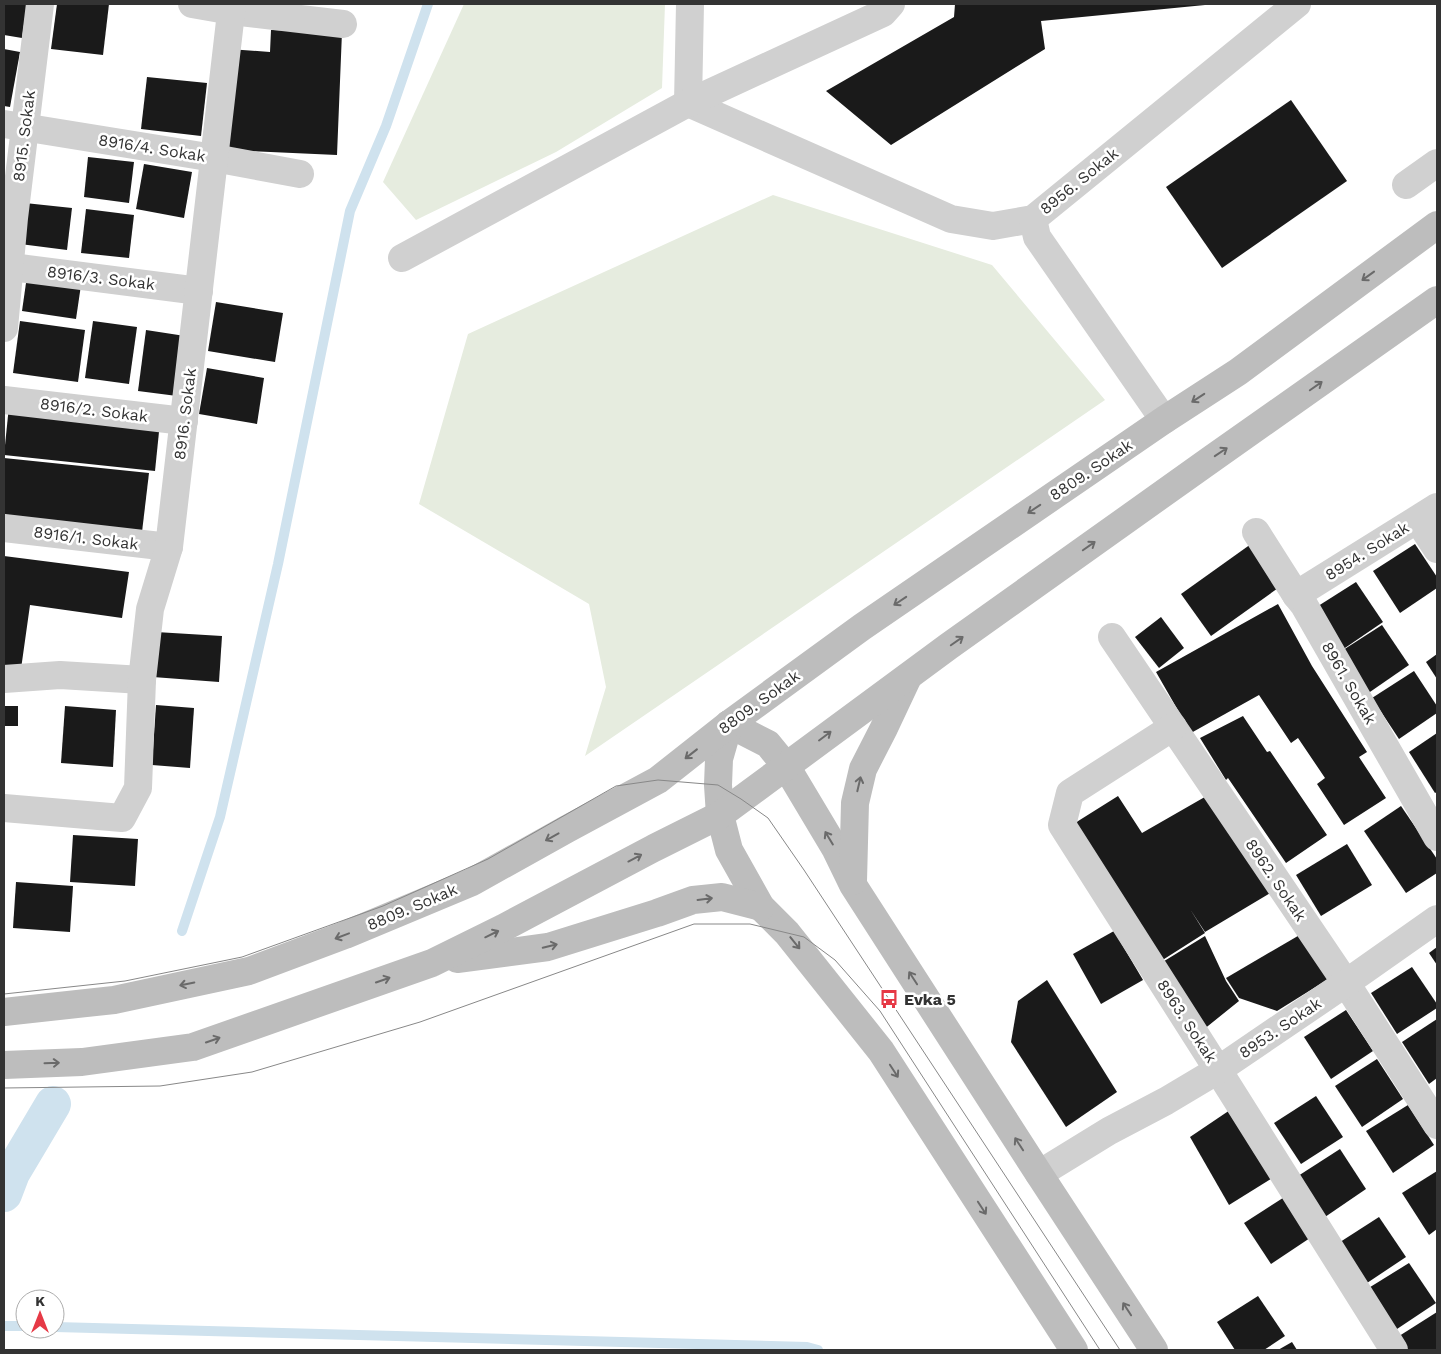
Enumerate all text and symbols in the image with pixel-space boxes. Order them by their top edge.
street label: 8915. Sokak [9,89,39,183]
street label: 8916/4. Sokak [97,130,207,166]
street label: 8956. Sokak [1036,144,1122,218]
street label: 8916/3. Sokak [46,262,156,294]
one-way arrow [1361,271,1375,281]
street label: 8916. Sokak [170,367,200,461]
one-way arrow [1309,381,1323,391]
street label: 8916/2. Sokak [39,394,149,426]
one-way arrow [1191,394,1205,404]
street label: 8809. Sokak [1046,435,1136,505]
one-way arrow [1214,447,1228,457]
one-way arrow [1027,504,1041,514]
street label: 8954. Sokak [1322,518,1412,584]
street label: 8916/1. Sokak [32,522,140,554]
one-way arrow [1082,541,1095,552]
one-way arrow [893,596,907,606]
one-way arrow [949,636,963,646]
street label: 8961. Sokak [1318,638,1380,728]
street label: 8809. Sokak [715,666,803,738]
one-way arrow [818,731,831,742]
one-way arrow [684,749,698,759]
one-way arrow [855,776,865,792]
one-way arrow [824,832,834,846]
one-way arrow [545,833,560,843]
street label: 8962. Sokak [1241,835,1311,925]
one-way arrow [628,853,643,863]
street label: 8809. Sokak [364,880,460,934]
one-way arrow [697,894,713,904]
one-way arrow [484,929,499,938]
one-way arrow [335,932,350,941]
one-way arrow [789,936,800,949]
one-way arrow [541,941,557,950]
one-way arrow [908,971,918,985]
one-way arrow [374,975,390,984]
street label: 8963. Sokak [1153,976,1221,1066]
one-way arrow [180,980,196,989]
bus stop icon: Evka 5 [878,988,900,1010]
place label: Evka 5 [904,990,956,1009]
street label: 8953. Sokak [1235,994,1325,1062]
one-way arrow [205,1035,220,1044]
one-way arrow [44,1058,60,1067]
one-way arrow [889,1064,899,1078]
one-way arrow [1014,1137,1025,1151]
one-way arrow [977,1200,987,1214]
north arrow [15,1289,65,1339]
text: K [35,1293,45,1309]
one-way arrow [1122,1303,1132,1317]

